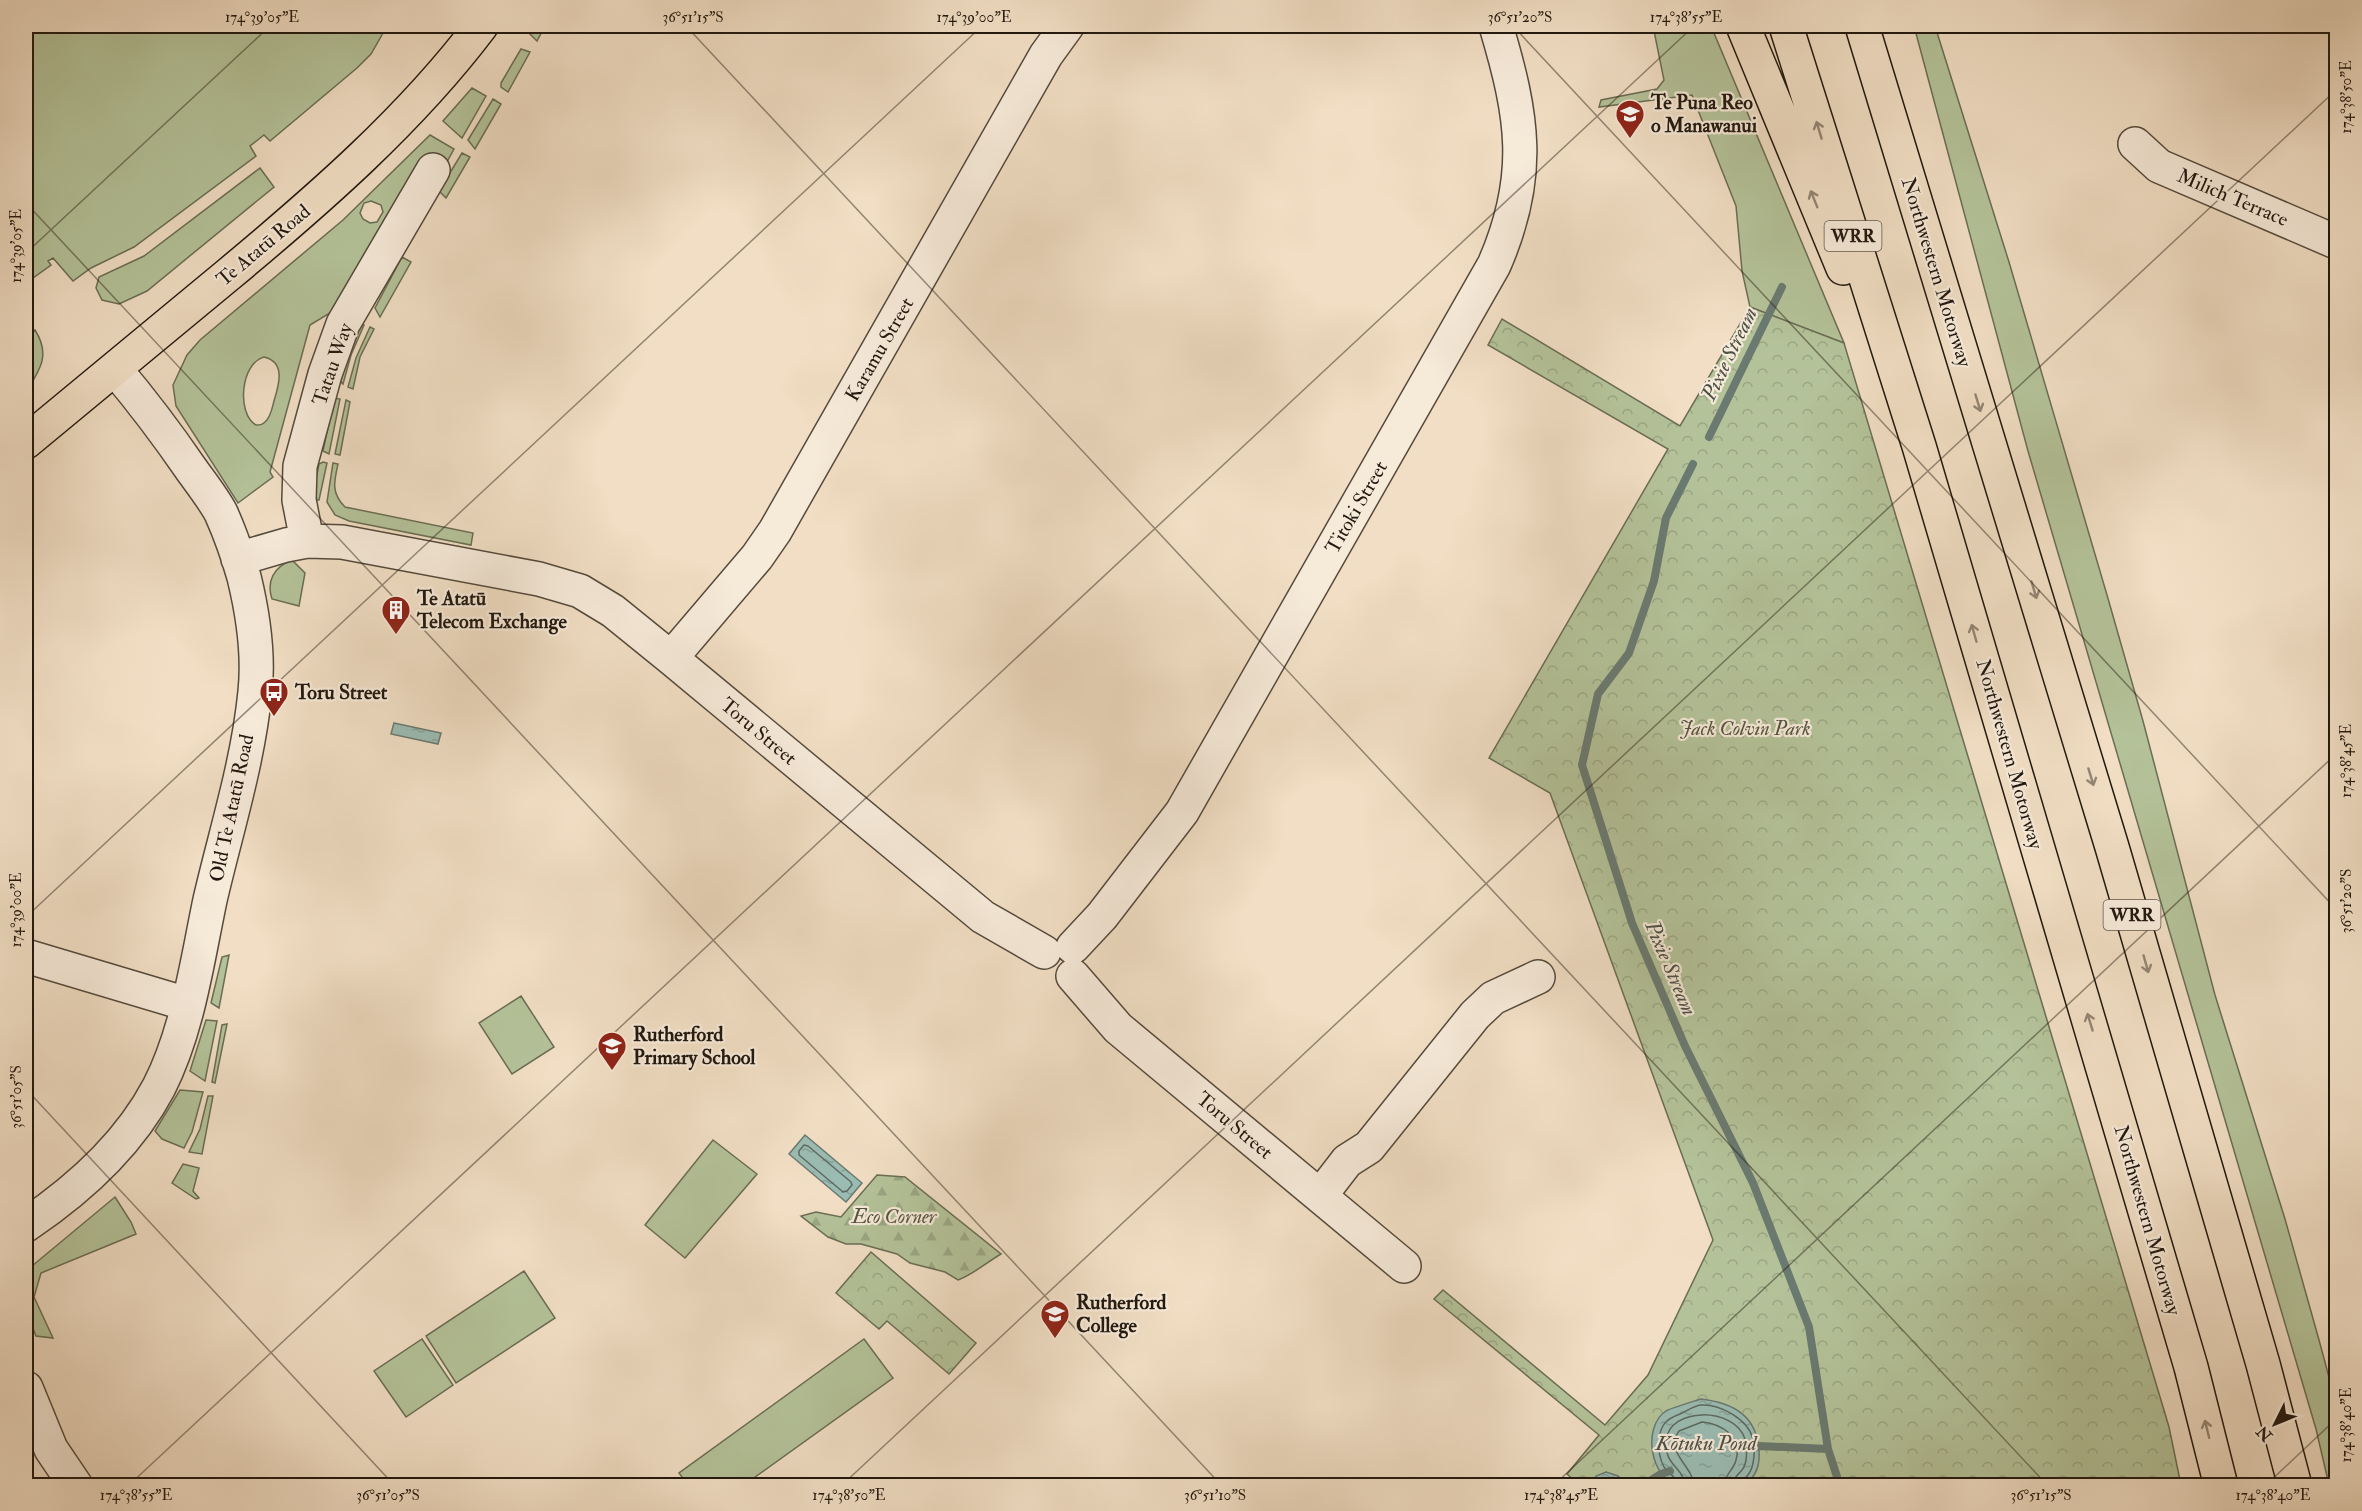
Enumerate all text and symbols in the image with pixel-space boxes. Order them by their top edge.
text: 174°39'05"E [225,8,299,27]
text: 36°51'15"S [662,8,724,27]
text: 174°39'00"E [936,8,1012,27]
text: 36°51'20"S [1488,8,1552,27]
text: 174°38'55"E [1650,8,1722,27]
text: 174°38'50"E [2337,60,2356,134]
place label: Te Puna Reo o Manawanui [1650,90,1758,138]
school or university icon: Te Puna Reo o Manawanui [1614,98,1646,140]
one-way arrow [1813,121,1824,140]
street label: Milich Terrace [2174,163,2292,232]
street label: Northwestern Motorway [1896,174,1978,371]
one-way arrow [1808,191,1819,209]
street label: Te Atatū Road [211,199,316,292]
text: 174°39'05"E [7,209,26,283]
road number: WRR [1824,221,1882,251]
street label: Karamu Street [840,292,920,406]
water label: Pixie Stream [1695,303,1764,406]
street label: Tatau Way [307,319,359,409]
one-way arrow [1973,393,1984,412]
street label: Titoki Street [1320,456,1393,558]
one-way arrow [2029,580,2040,599]
place label: Te Atatū Telecom Exchange [416,586,567,635]
building icon: Te Atatū Telecom Exchange [380,594,412,636]
one-way arrow [1968,624,1979,643]
street label: Northwestern Motorway [1970,656,2049,853]
bus stop icon: Toru Street [258,676,290,718]
place label: Toru Street [294,680,388,705]
street label: Toru Street [715,692,802,771]
park label: Jack Colvin Park [1679,716,1811,741]
text: 174°38'45"E [2337,724,2356,798]
street label: Old Te Atatū Road [204,732,259,884]
one-way arrow [2086,767,2097,786]
text: 36°51'20"S [2337,869,2356,933]
text: 174°39'00"E [7,872,26,948]
road number: WRR [2104,900,2160,930]
water label: Pixie Stream [1638,916,1703,1020]
one-way arrow [2141,954,2152,973]
one-way arrow [2084,1012,2095,1031]
place label: Rutherford Primary School [633,1022,756,1071]
school or university icon: Rutherford Primary School [596,1030,628,1072]
text: 36°51'05"S [7,1065,26,1129]
street label: Toru Street [1191,1086,1278,1165]
street label: Northwestern Motorway [2108,1122,2187,1319]
park label: Eco Corner [850,1204,938,1229]
place label: Rutherford College [1076,1290,1166,1339]
school or university icon: Rutherford College [1039,1298,1071,1340]
text: 174°38'40"E [2337,1387,2356,1463]
north arrow [2245,1394,2305,1454]
one-way arrow [2200,1420,2212,1439]
text: N [2252,1421,2278,1446]
water label: Kōtuku Pond [1654,1430,1758,1457]
text: 174°38'55"E [100,1486,172,1505]
text: 36°51'05"S [356,1486,420,1505]
text: 174°38'50"E [812,1486,886,1505]
text: 36°51'10"S [1184,1486,1246,1505]
text: 174°38'45"E [1524,1486,1598,1505]
text: 36°51'15"S [2010,1486,2072,1505]
text: 174°38'40"E [2236,1486,2311,1505]

